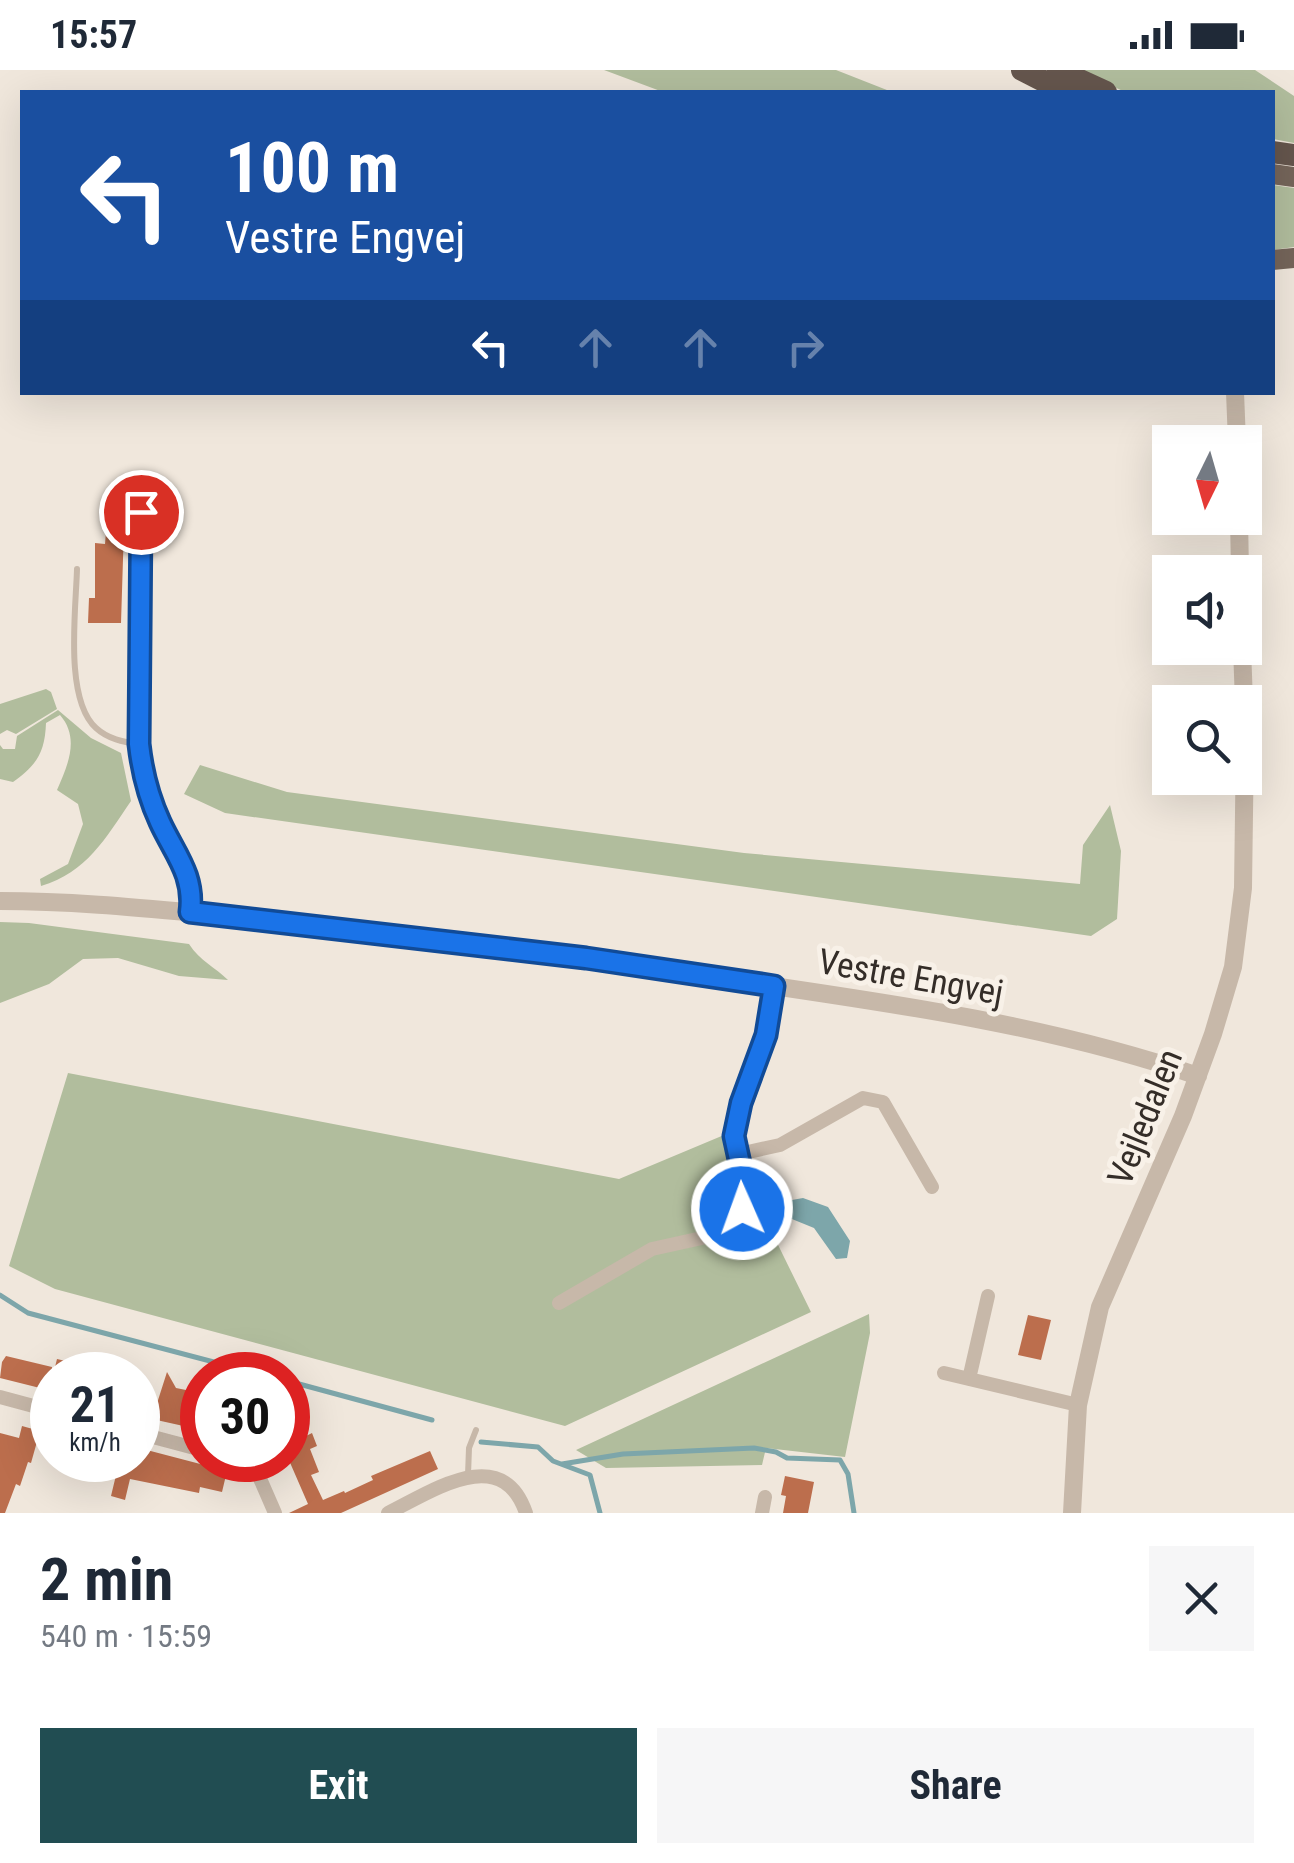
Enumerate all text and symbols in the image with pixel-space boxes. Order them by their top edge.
text: 15:57 [50,13,137,57]
text: 100 m [225,127,399,209]
icon: left [60,130,190,260]
text: Vestre Engvej [225,211,465,264]
icon: left [463,320,518,375]
icon: ahead [568,320,623,375]
icon: ahead [673,320,728,375]
icon: right [778,320,833,375]
north arrow [1152,425,1262,535]
map controls [1152,425,1262,795]
pin [99,470,184,555]
icon: arrive [114,485,169,540]
button: sound [1152,555,1262,665]
button: search [1152,685,1262,795]
street label: Vestre Engvej [815,941,1007,1014]
street label: Vejledalen [1100,1043,1191,1191]
position arrow [690,1157,794,1261]
speed limit sign: 30 [180,1352,310,1482]
text: 21 [70,1376,120,1434]
text: km/h [69,1428,121,1457]
text: 2 min [40,1544,173,1615]
button: close [1149,1546,1254,1651]
text: 540 m · 15:59 [40,1617,212,1655]
button: Exit [40,1728,637,1843]
button: Share [657,1728,1254,1843]

